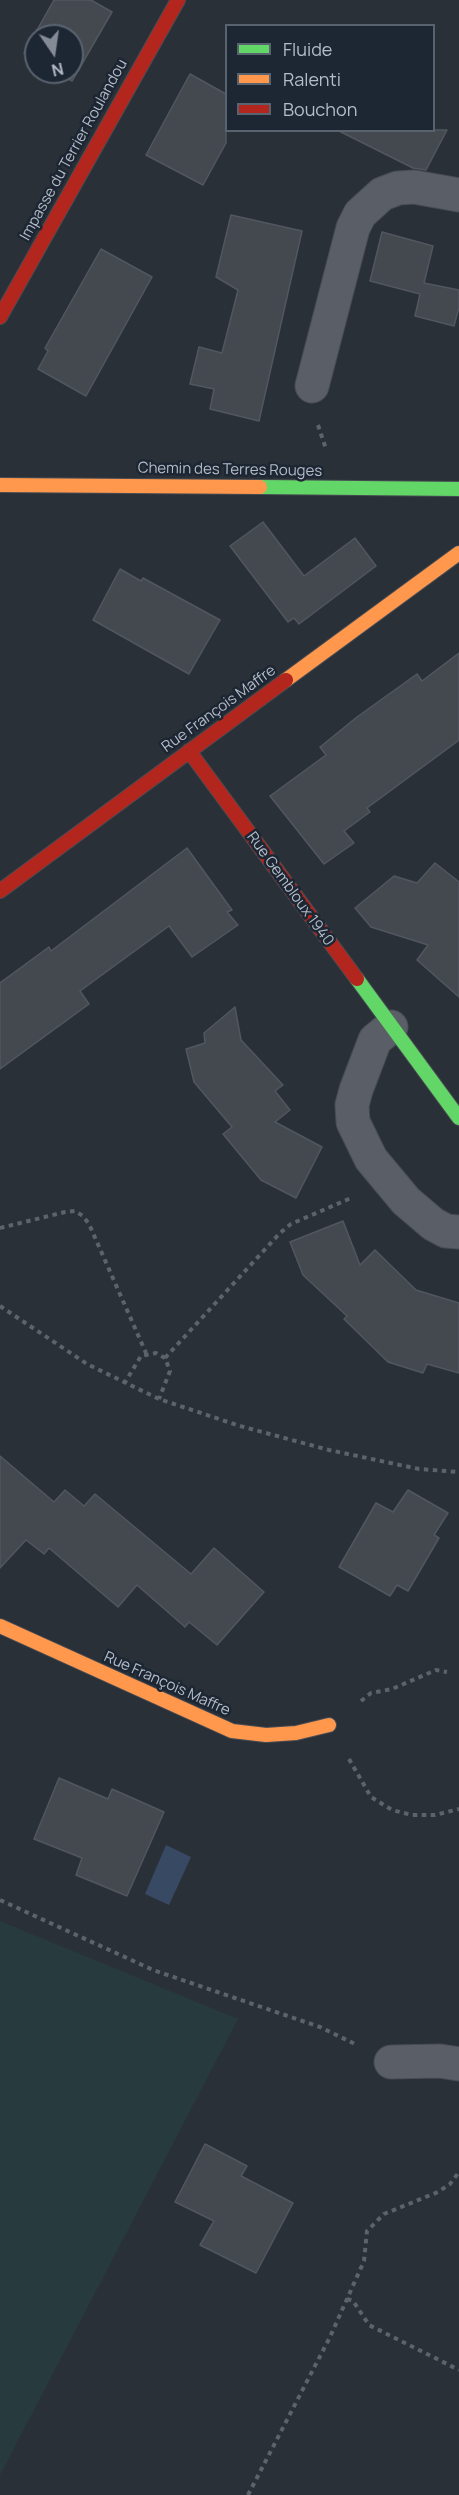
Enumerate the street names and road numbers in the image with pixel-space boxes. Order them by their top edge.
street label: Impasse du Terrier Roulandou [17,56,131,244]
street label: Chemin des Terres Rouges [138,459,322,481]
street label: Rue François Maffre [159,662,279,756]
street label: Rue Gembloux 1940 [243,829,337,949]
street label: Rue François Maffre [101,1648,233,1720]

